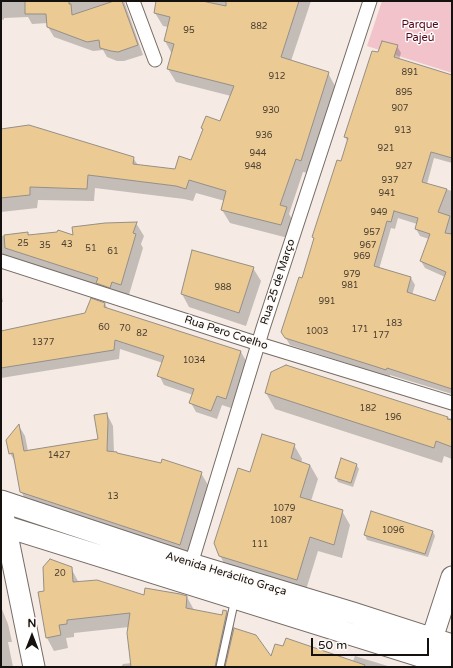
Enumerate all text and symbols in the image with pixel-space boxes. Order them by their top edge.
park label: Parque Pajeú [401,18,439,44]
house number: 882 [251,22,267,32]
house number: 95 [183,26,195,36]
house number: 891 [402,68,418,78]
house number: 912 [269,72,285,82]
house number: 895 [396,88,412,98]
house number: 907 [392,104,408,114]
house number: 930 [263,106,279,116]
house number: 913 [395,126,411,136]
house number: 936 [256,131,272,141]
house number: 921 [378,144,394,154]
house number: 944 [250,149,266,159]
house number: 948 [245,162,261,172]
house number: 927 [396,162,412,172]
house number: 937 [382,176,398,186]
house number: 941 [379,189,395,199]
house number: 949 [371,208,387,218]
house number: 957 [364,228,380,238]
street label: Rua 25 de Março [258,237,298,327]
house number: 25 [17,239,29,249]
house number: 43 [61,240,73,250]
house number: 35 [39,241,51,251]
house number: 967 [360,241,376,251]
house number: 51 [85,244,97,254]
house number: 61 [107,247,119,257]
house number: 969 [354,252,370,262]
house number: 979 [344,270,360,280]
house number: 981 [342,281,358,291]
house number: 988 [215,283,231,293]
house number: 991 [319,297,335,307]
street label: Rua Pero Coelho [183,313,269,353]
house number: 183 [386,319,402,329]
house number: 60 [98,323,110,333]
house number: 70 [119,324,131,334]
house number: 171 [352,325,368,335]
house number: 1003 [306,327,328,337]
house number: 82 [136,329,148,339]
house number: 177 [373,331,389,341]
house number: 1377 [32,338,54,348]
house number: 1034 [183,356,205,366]
house number: 182 [360,404,376,414]
house number: 196 [385,413,401,423]
house number: 1427 [48,451,70,461]
house number: 13 [107,492,119,502]
house number: 1079 [273,504,295,514]
house number: 1087 [270,516,292,526]
house number: 1096 [382,526,404,536]
house number: 111 [252,540,268,550]
street label: Avenida Heráclito Graça [164,549,288,599]
house number: 20 [54,569,66,579]
north arrow [12,616,52,656]
text: N [28,617,36,630]
scale bar [313,630,431,656]
text: 50 m [318,638,347,652]

